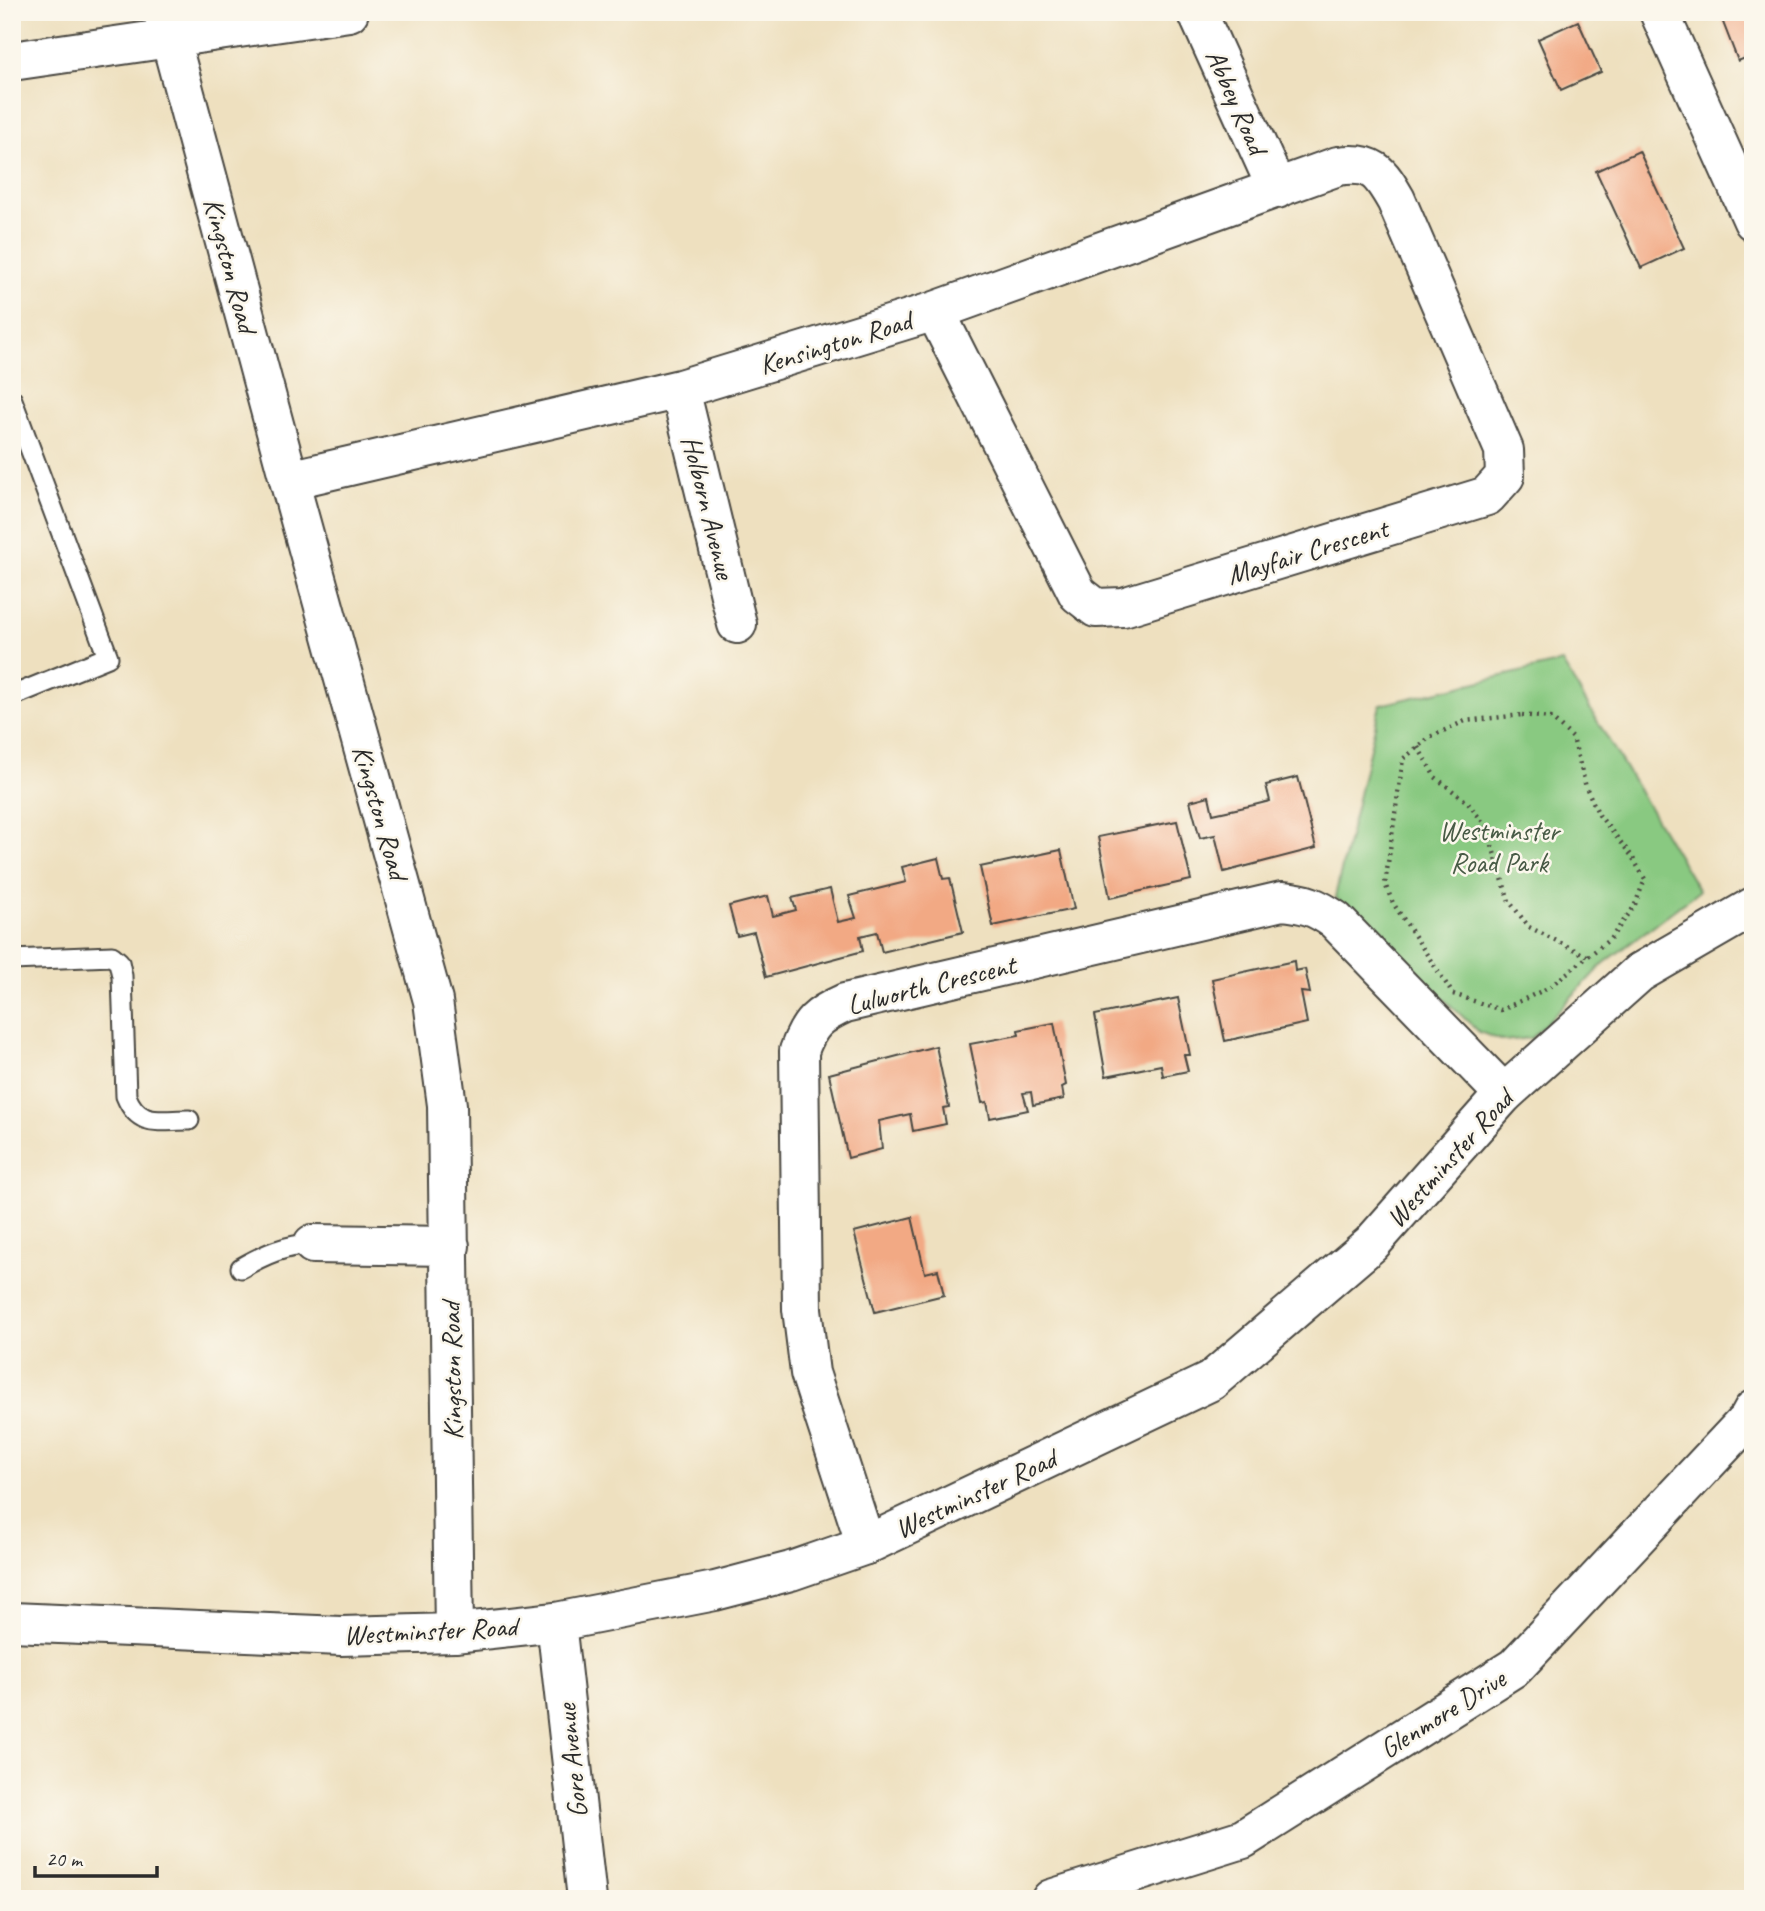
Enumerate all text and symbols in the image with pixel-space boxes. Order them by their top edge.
street label: Abbey Road [1198,43,1277,163]
street label: Kingston Road [196,194,266,340]
street label: Kensington Road [755,302,919,382]
street label: Holborn Avenue [674,432,744,584]
street label: Mayfair Crescent [1223,510,1394,593]
street label: Kingston Road [345,741,417,887]
park label: Westminster Road Park [1439,813,1562,880]
street label: Lulworth Crescent [843,946,1022,1022]
street label: Westminster Road [1378,1079,1523,1235]
street label: Kingston Road [433,1298,470,1440]
street label: Westminster Road [889,1439,1065,1546]
street label: Westminster Road [342,1608,522,1653]
street label: Glenmore Drive [1373,1660,1513,1766]
street label: Gore Avenue [548,1701,595,1819]
scale bar [35,1834,158,1878]
text: 20 m [46,1846,84,1872]

